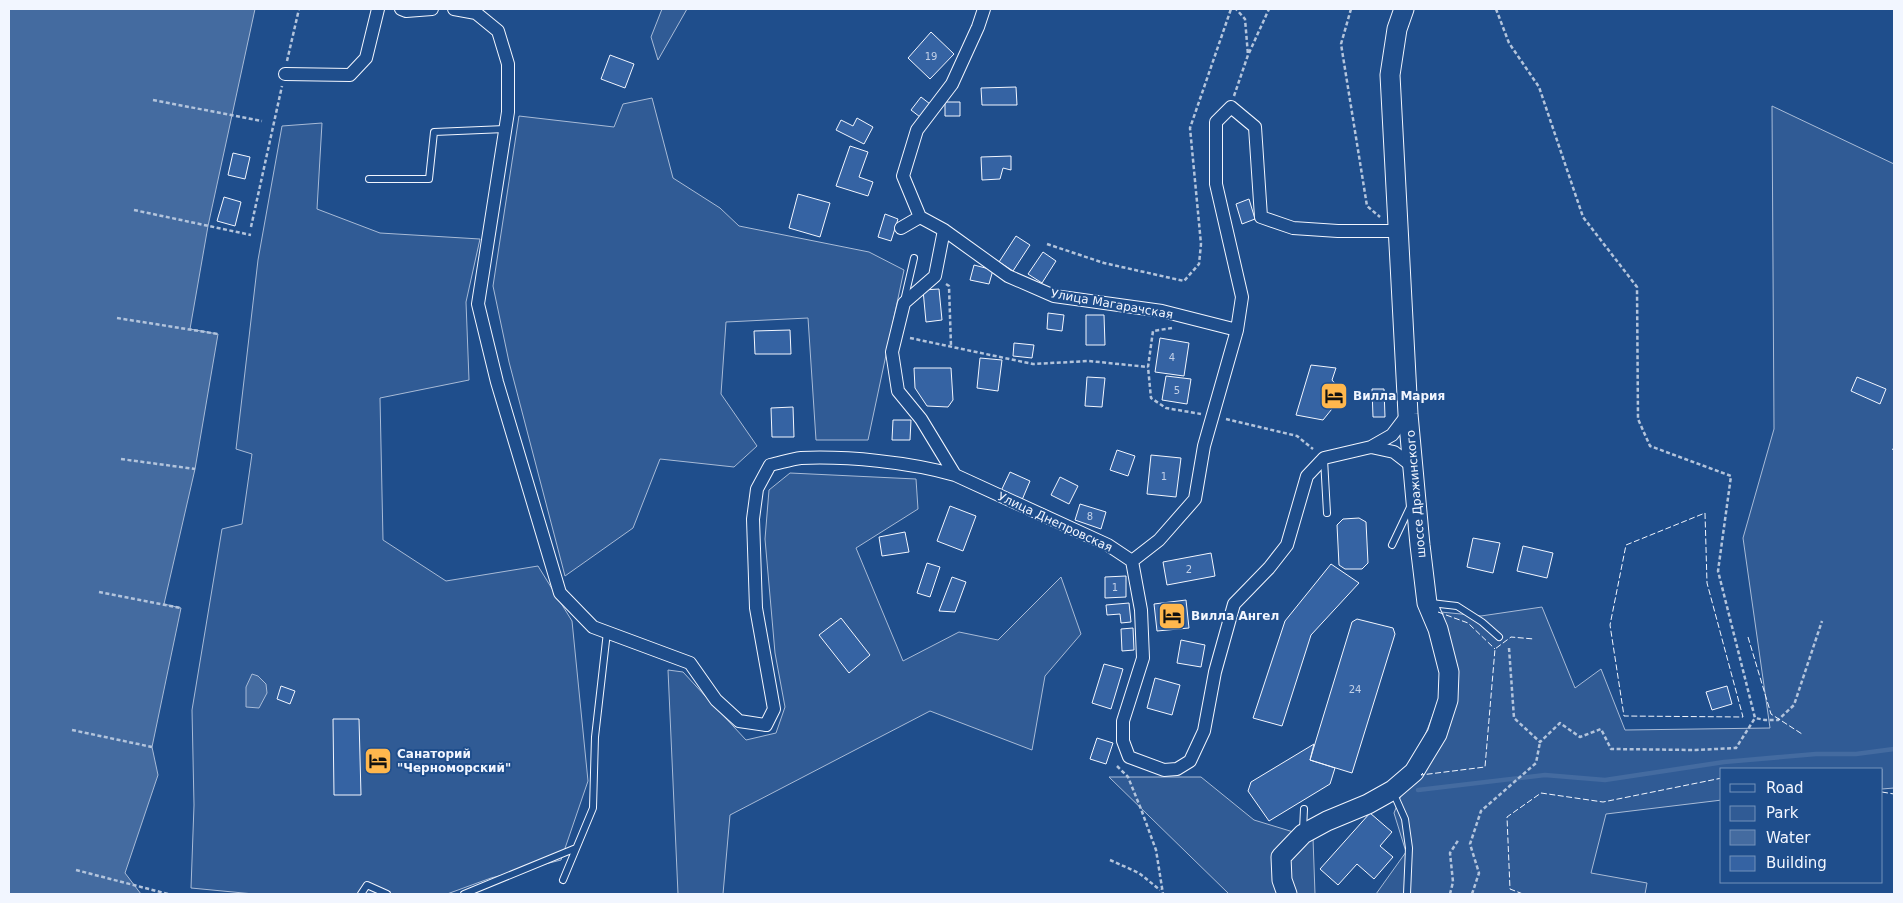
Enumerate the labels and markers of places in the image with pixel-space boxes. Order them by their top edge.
hotel icon: Вилла Мария [1319,381,1349,411]
place label: Вилла Мария [1353,389,1445,403]
hotel icon: Вилла Ангел [1157,601,1187,631]
place label: Вилла Ангел [1191,609,1279,623]
hotel icon: Санаторий "Черноморский" [363,746,393,776]
place label: Санаторий "Черноморский" [397,747,511,775]

